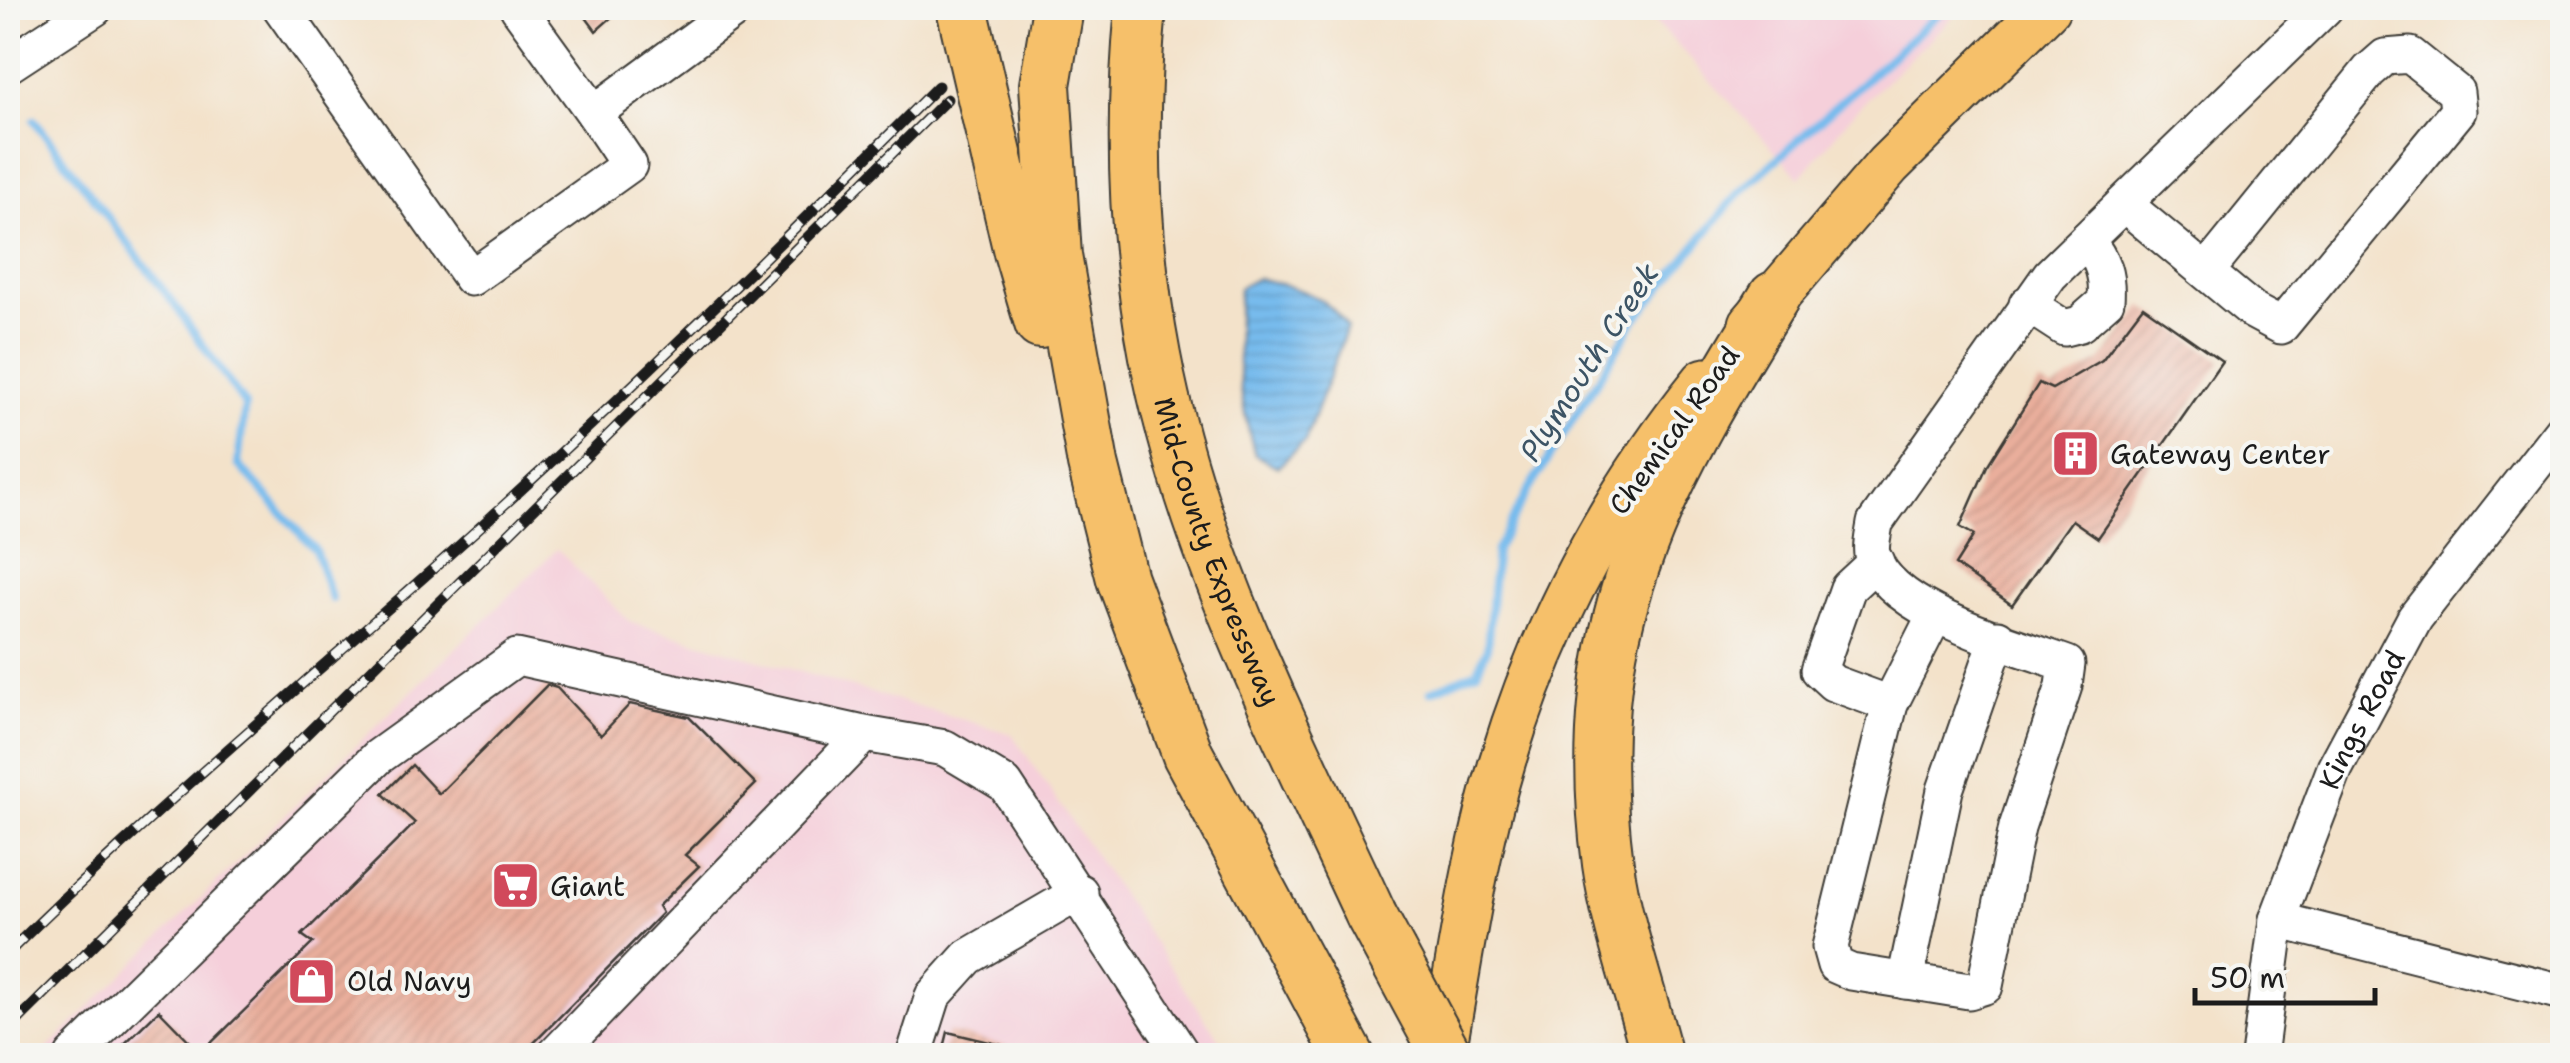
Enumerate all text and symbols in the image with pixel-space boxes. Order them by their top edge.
water label: Plymouth Creek [1510,255,1668,469]
street label: Chemical Road [1600,338,1748,522]
street label: Mid-County Expressway [1145,393,1290,712]
building icon: Gateway Center [2049,428,2101,480]
place label: Gateway Center [2110,435,2331,473]
street label: Kings Road [2310,643,2414,795]
supermarket icon: Giant [489,860,541,912]
place label: Giant [550,867,625,905]
scale bar [2195,943,2375,1005]
shop icon: Old Navy [286,955,338,1007]
text: 50 m [2210,957,2285,998]
place label: Old Navy [347,962,472,1000]

